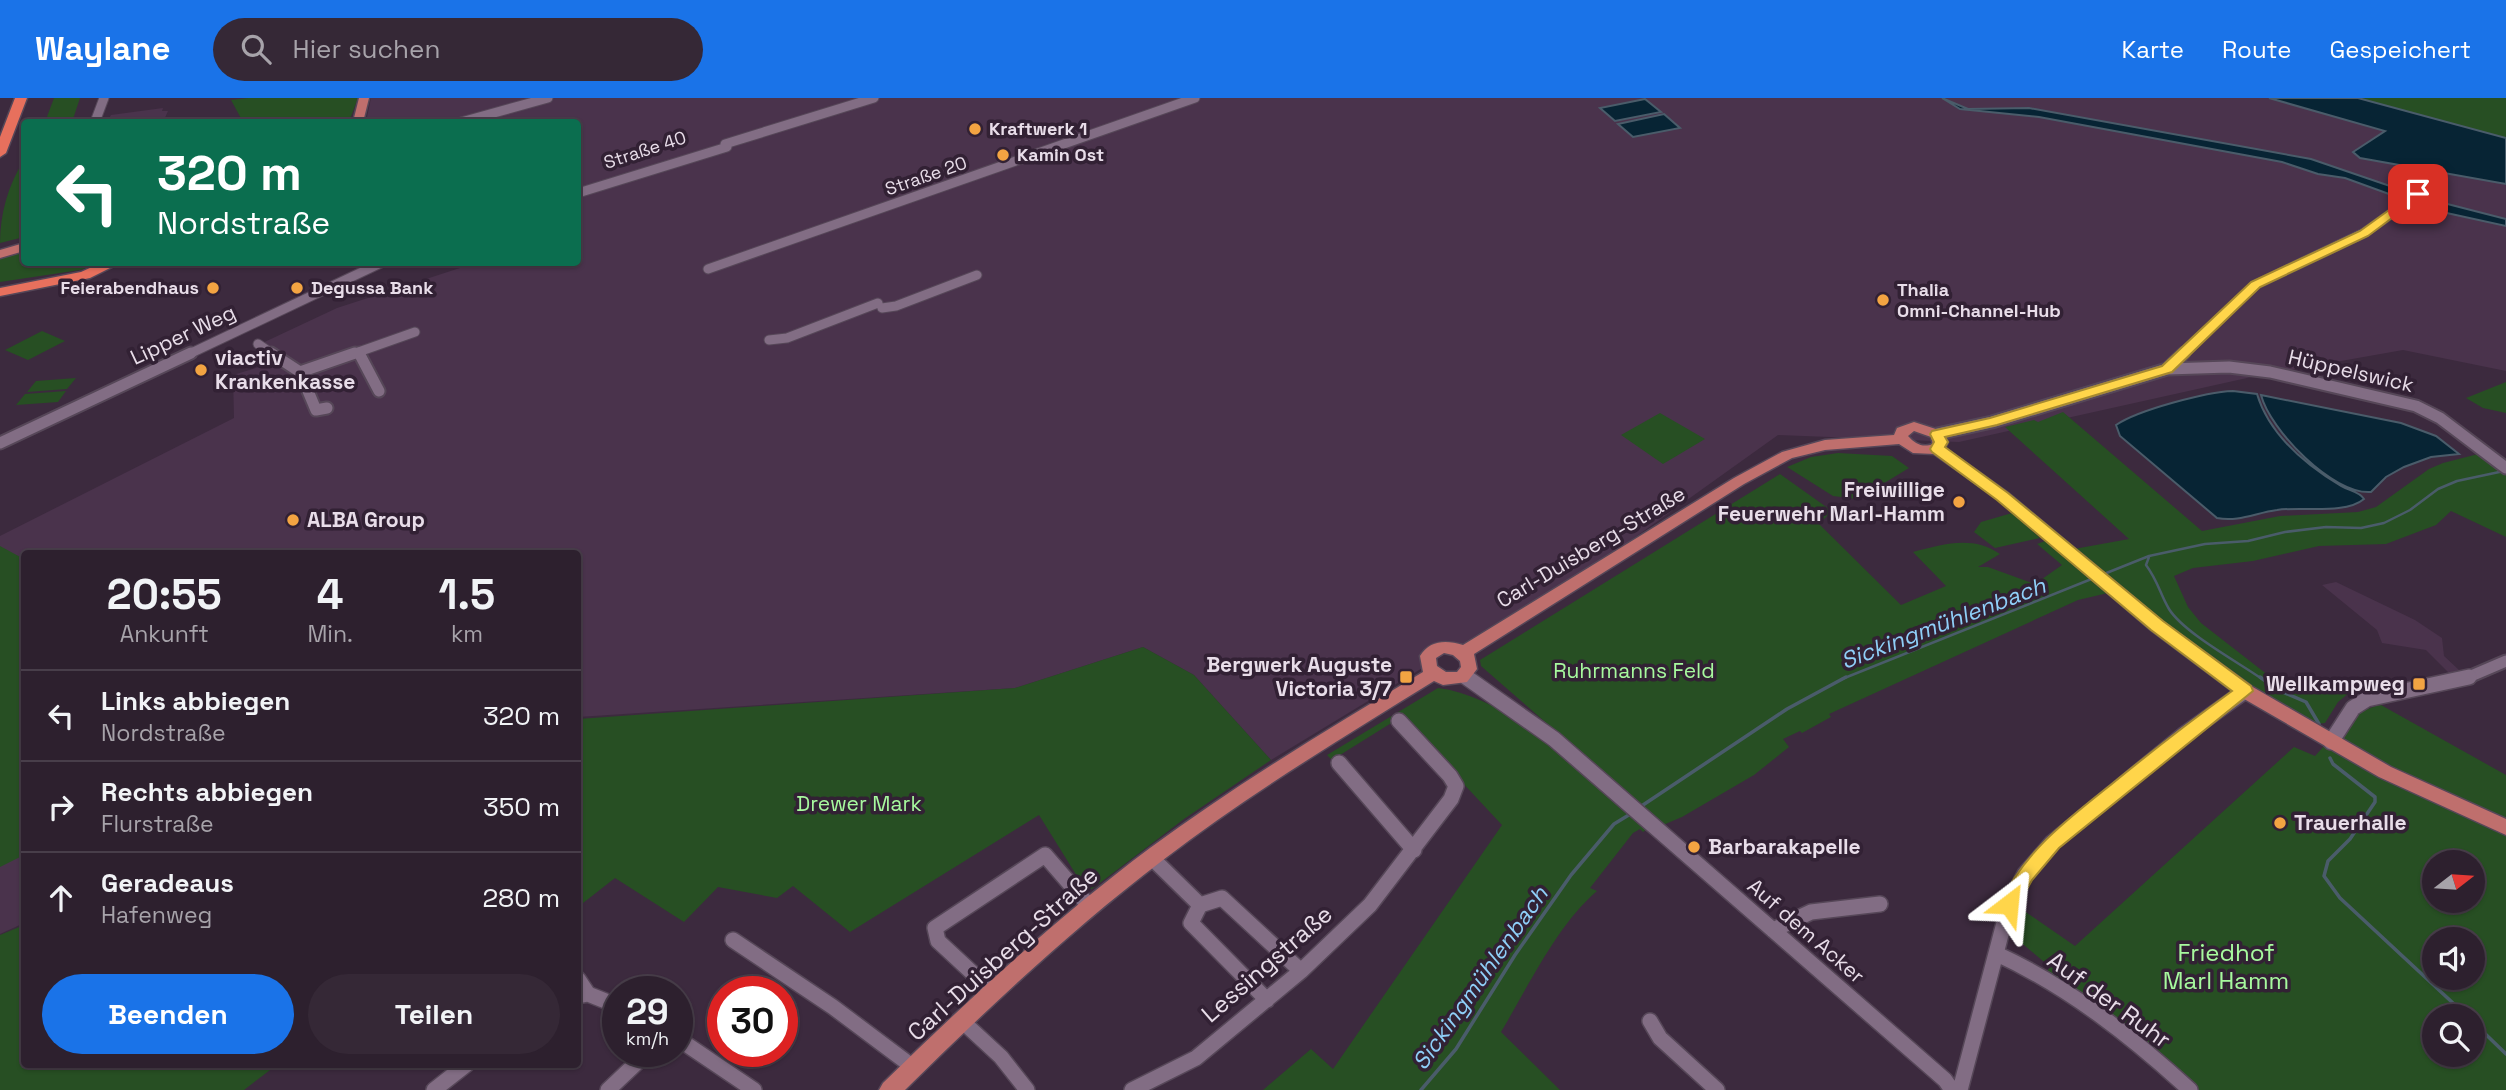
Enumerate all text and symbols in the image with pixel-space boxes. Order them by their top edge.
search box [213,18,703,81]
text: Waylane [35,28,171,70]
icon: search [237,30,275,68]
text: Hier suchen [293,32,440,66]
text: Karte [2122,34,2184,65]
text: Route [2222,34,2291,65]
text: Gespeichert [2329,34,2471,65]
place label: Kraftwerk 1 [989,117,1087,140]
marker: Kraftwerk 1 [967,121,983,137]
street label: Straße 40 [601,125,689,174]
text: 320 m [157,142,302,204]
place label: Kamin Ost [1017,143,1104,166]
icon: left [42,147,133,238]
marker: Kamin Ost [995,147,1011,163]
street label: Straße 20 [882,151,970,200]
pin [2388,164,2448,224]
icon: arrive [2399,175,2437,213]
text: Nordstraße [157,203,330,243]
place label: Feierabendhaus [60,276,199,299]
place label: Degussa Bank [311,276,433,299]
place label: Thalia Omni-Channel-Hub [1897,278,2061,322]
marker: Feierabendhaus [205,280,221,296]
marker: Degussa Bank [289,280,305,296]
marker: Thalia Omni-Channel-Hub [1875,292,1891,308]
street label: Lipper Weg [126,298,240,371]
street label: Hüppelswick [2286,343,2416,398]
place label: viactiv Krankenkasse [215,344,355,395]
marker: viactiv Krankenkasse [193,362,209,378]
place label: Freiwillige Feuerwehr Marl-Hamm [1718,476,1945,527]
street label: Carl-Duisberg-Straße [1491,480,1690,614]
marker: Freiwillige Feuerwehr Marl-Hamm [1951,494,1967,510]
place label: ALBA Group [307,506,425,533]
marker: ALBA Group [285,512,301,528]
text: 20:55 [107,568,222,621]
text: 4 [317,568,344,621]
text: 1.5 [439,568,495,621]
water label: Sickingmühlenbach [1836,570,2051,676]
text: Ankunft [120,619,209,649]
text: Min. [307,619,353,649]
text: km [451,619,483,649]
place label: Bergwerk Auguste Victoria 3/7 [1206,651,1392,702]
park label: Ruhrmanns Feld [1553,657,1715,684]
marker: Bergwerk Auguste Victoria 3/7 [1398,669,1414,685]
place label: Wellkampweg [2266,670,2405,697]
marker: Wellkampweg [2411,676,2427,692]
text: Links abbiegen [101,684,290,718]
icon: left [42,697,80,735]
text: 320 m [483,699,560,733]
text: Nordstraße [101,718,226,748]
text: Rechts abbiegen [101,775,313,809]
icon: right [42,788,80,826]
text: 350 m [483,790,560,824]
park label: Drewer Mark [796,790,922,817]
text: Flurstraße [101,809,214,839]
place label: Trauerhalle [2294,809,2407,836]
marker: Trauerhalle [2272,815,2288,831]
place label: Barbarakapelle [1708,833,1861,860]
marker: Barbarakapelle [1686,839,1702,855]
north arrow [2422,850,2485,914]
map controls [2422,850,2485,1067]
street label: Carl-Duisberg-Straße [901,860,1105,1048]
text: Geradeaus [101,866,234,900]
position arrow [1972,867,2046,941]
street label: Auf dem Acker [1742,872,1871,989]
icon: ahead [42,879,80,917]
water label: Sickingmühlenbach [1405,880,1555,1076]
text: 280 m [482,881,560,915]
street label: Lessingstraße [1195,898,1339,1029]
text: Hafenweg [101,900,212,930]
button: sound [2422,927,2485,990]
park label: Friedhof Marl Hamm [2163,937,2289,996]
street label: Auf der Ruhr [2042,944,2177,1055]
button: Beenden [42,974,294,1054]
button: Teilen [308,974,560,1054]
speed limit sign: 30 [707,976,798,1067]
text: 29 [626,990,669,1034]
button: search [2422,1004,2485,1067]
text: km/h [626,1027,669,1050]

